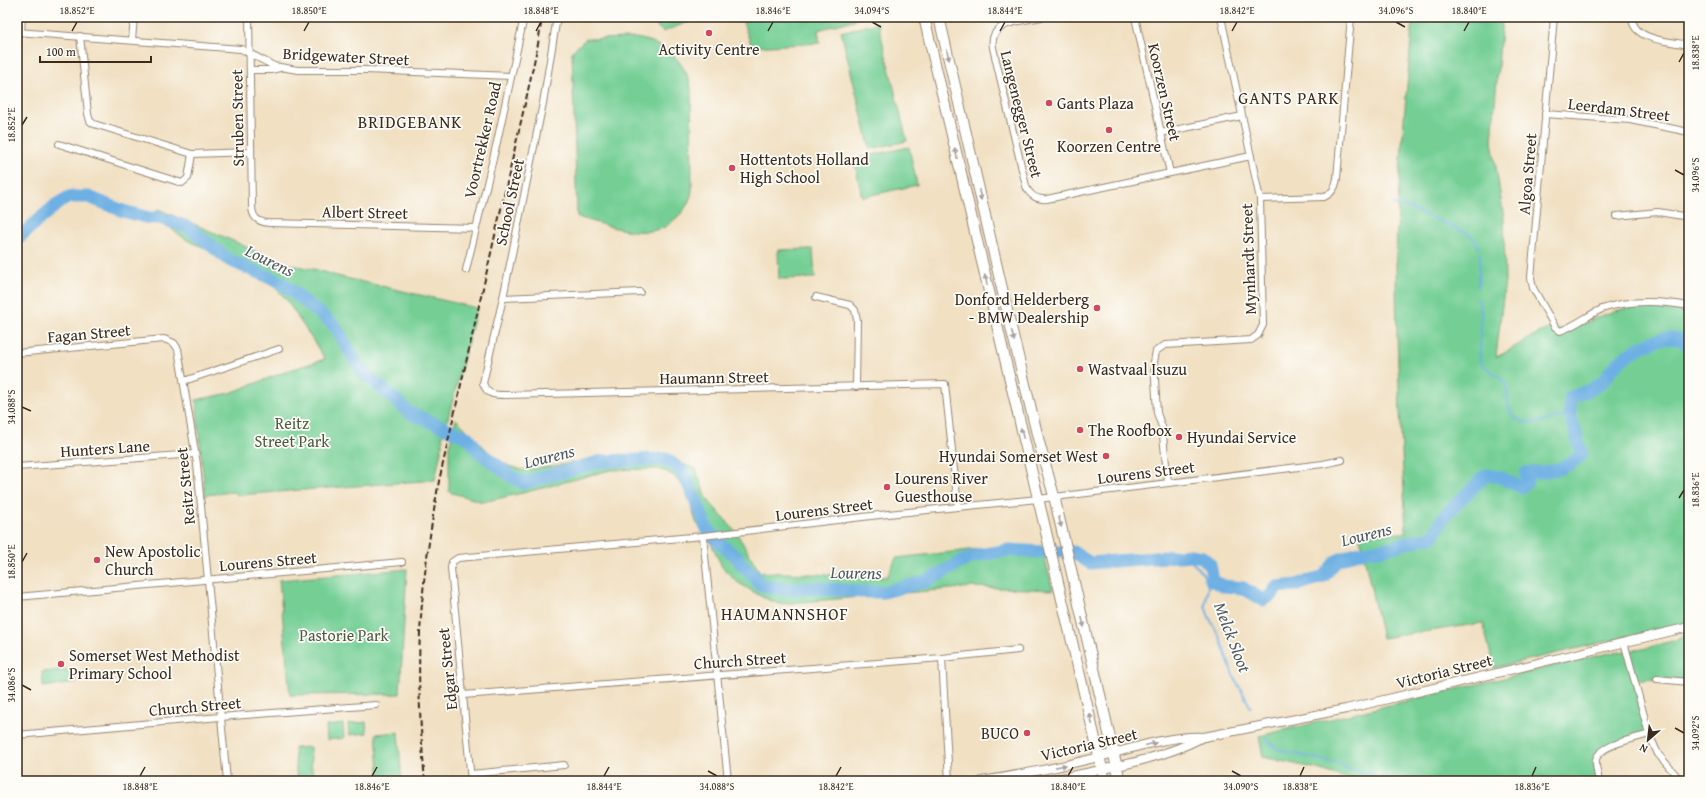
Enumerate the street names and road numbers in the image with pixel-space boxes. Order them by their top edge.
street label: Bridgewater Street [282,41,410,71]
street label: Koorzen Street [1142,41,1188,144]
street label: Langenegger Street [995,48,1049,180]
street label: Struben Street [224,69,250,167]
street label: Voortrekker Road [457,79,507,201]
street label: Leerdam Street [1567,91,1672,127]
street label: Algoa Street [1511,132,1543,216]
street label: School Street [488,156,530,248]
street label: Albert Street [322,199,409,225]
street label: Mynhardt Street [1234,203,1262,315]
street label: Fagan Street [46,317,132,349]
street label: Haumann Street [659,364,769,390]
street label: Hunters Lane [59,433,151,463]
street label: Reitz Street [169,446,201,526]
street label: Lourens Street [1096,454,1196,490]
street label: Lourens Street [774,491,874,527]
street label: Lourens Street [218,545,318,577]
street label: Edgar Street [431,626,463,711]
street label: Church Street [693,645,787,675]
street label: Victoria Street [1393,647,1495,695]
street label: Church Street [148,690,242,722]
street label: Victoria Street [1038,721,1140,767]

